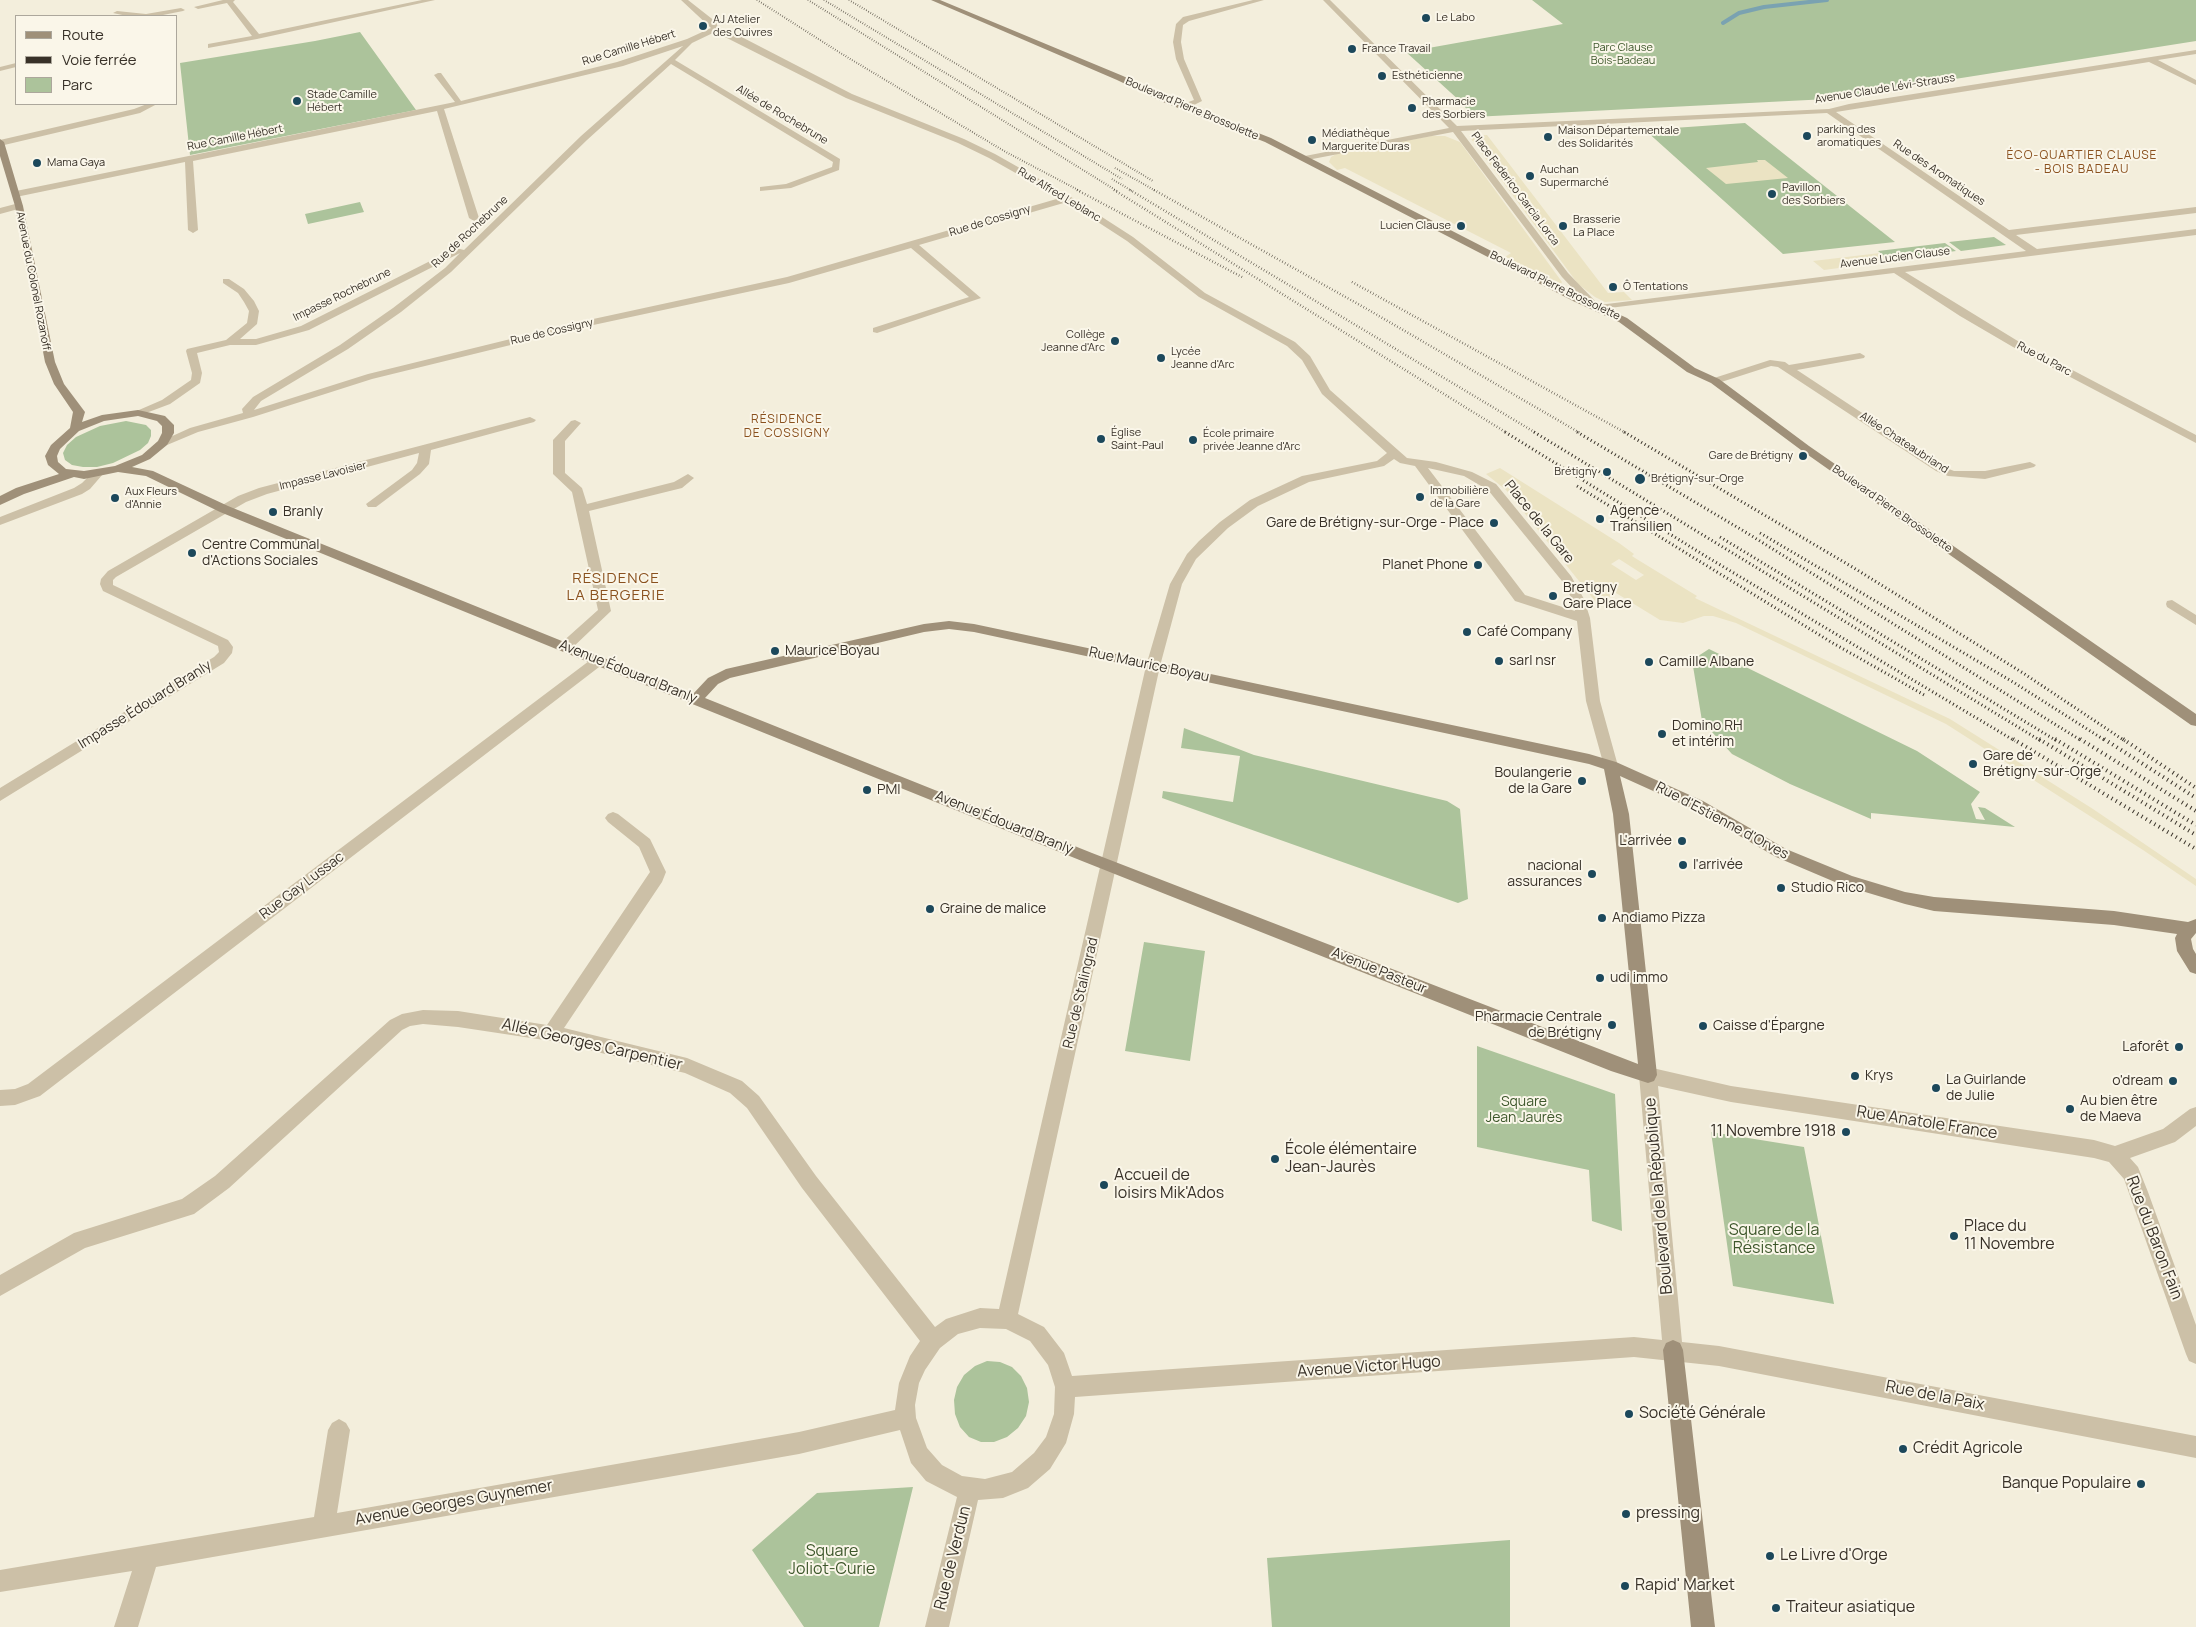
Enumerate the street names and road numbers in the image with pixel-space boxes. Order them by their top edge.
street label: Rue Camille Hébert [581,28,677,68]
street label: Avenue Claude Lévi-Strauss [1814,71,1956,107]
street label: Boulevard Pierre Brossolette [1123,75,1261,143]
street label: Allée de Rochebrune [734,82,830,148]
street label: Rue Camille Hébert [186,122,284,154]
street label: Place Federico Garcia Lorca [1468,130,1562,248]
street label: Rue des Aromatiques [1891,137,1987,209]
street label: Rue Alfred Leblanc [1015,165,1103,225]
street label: Rue de Rochebrune [429,193,511,271]
street label: Rue de Cossigny [948,202,1032,240]
street label: Avenue du Colonel Rozanoff [13,210,53,352]
street label: Avenue Lucien Clause [1839,245,1951,271]
street label: Boulevard Pierre Brossolette [1488,249,1622,323]
street label: Impasse Rochebrune [291,266,393,324]
street label: Rue de Cossigny [509,316,595,348]
street label: Rue du Parc [2015,339,2073,379]
street label: Allée Chateaubriand [1857,409,1951,477]
street label: Impasse Lavoisier [278,459,368,493]
street label: Boulevard Pierre Brossolette [1830,463,1954,555]
street label: Place de la Gare [1500,477,1578,567]
street label: Avenue Édouard Branly [556,637,700,707]
street label: Rue Maurice Boyau [1087,644,1211,686]
street label: Impasse Édouard Branly [75,657,215,753]
street label: Rue d'Estienne d'Orves [1653,779,1791,863]
street label: Avenue Édouard Branly [932,788,1076,858]
street label: Rue Gay Lussac [257,849,347,923]
street label: Rue de Stalingrad [1060,936,1102,1050]
street label: Avenue Pasteur [1329,944,1429,998]
street label: Allée Georges Carpentier [500,1015,684,1075]
street label: Boulevard de la République [1641,1097,1677,1295]
street label: Rue Anatole France [1855,1102,1999,1144]
street label: Rue du Baron Fain [2122,1174,2186,1302]
street label: Avenue Victor Hugo [1297,1352,1441,1382]
street label: Rue de la Paix [1884,1377,1986,1415]
street label: Avenue Georges Guynemer [354,1476,554,1530]
street label: Rue de Verdun [931,1504,975,1612]

